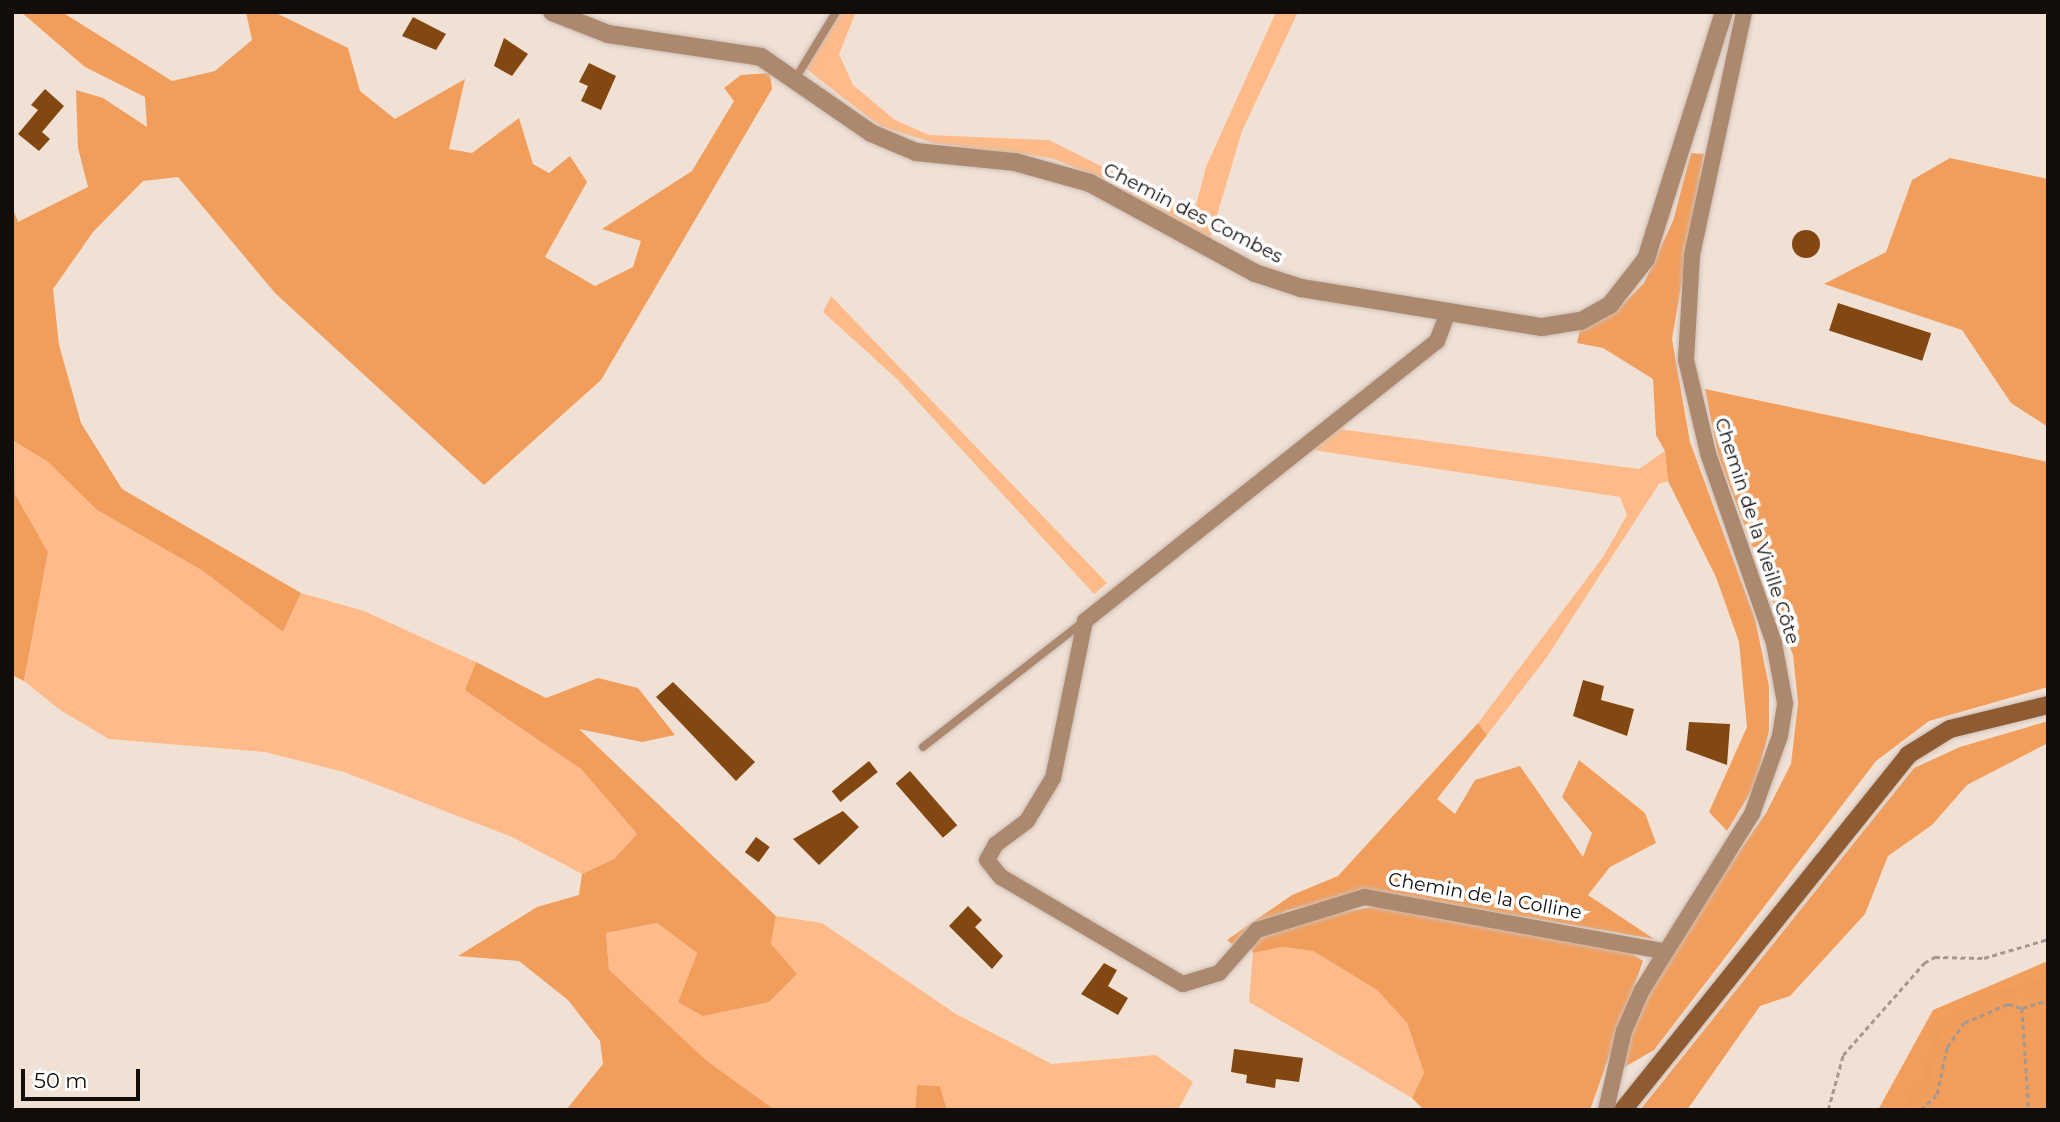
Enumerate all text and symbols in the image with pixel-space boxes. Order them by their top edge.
street label: Chemin des Combes [1100,158,1286,268]
street label: Chemin de la Vieille Côte [1710,415,1804,647]
street label: Chemin de la Colline [1386,868,1584,924]
scale bar [24,1056,144,1100]
text: 50 m [34,1068,88,1093]

